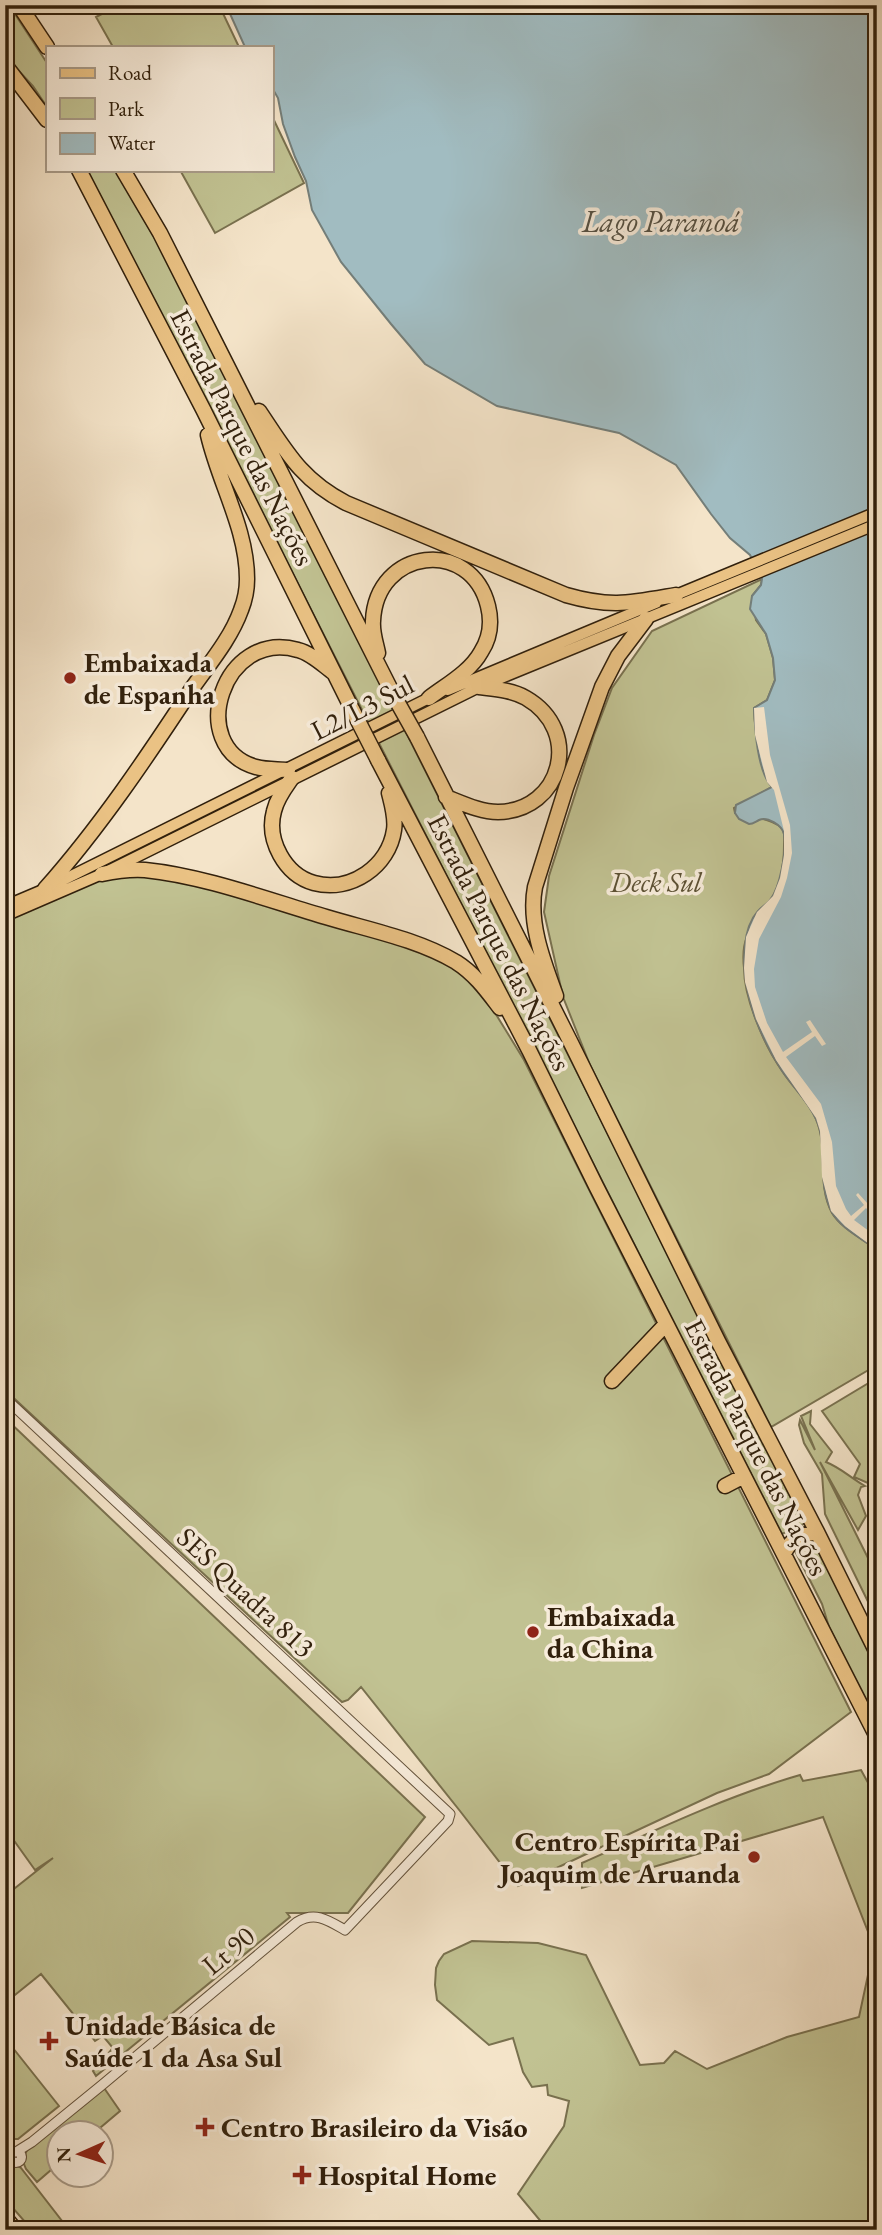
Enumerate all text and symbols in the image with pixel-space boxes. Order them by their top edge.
legend [46,46,273,172]
text: Road [108,59,152,86]
text: Park [108,95,145,122]
text: Water [108,129,155,156]
water label: Lago Paranoá [581,202,740,241]
street label: Estrada Parque das Nações [163,303,323,571]
place label: Embaixada de Espanha [84,644,216,712]
street label: L2/L3 Sul [304,666,420,748]
marker: Embaixada de Espanha [62,670,78,686]
street label: Estrada Parque das Nações [420,808,580,1076]
park label: Deck Sul [609,864,703,900]
street label: Estrada Parque das Nações [677,1313,837,1581]
street label: SES Quadra 813 [170,1519,322,1665]
place label: Embaixada da China [547,1598,676,1666]
marker: Embaixada da China [525,1624,541,1640]
place label: Centro Espírita Pai Joaquim de Aruanda [496,1823,741,1891]
marker: Centro Espírita Pai Joaquim de Aruanda [746,1849,762,1865]
street label: Lt 90 [194,1918,262,1982]
place label: Unidade Básica de Saúde 1 da Asa Sul [65,2007,282,2075]
marker: Unidade Básica de Saúde 1 da Asa Sul [39,2031,59,2051]
place label: Centro Brasileiro da Visão [221,2109,528,2145]
marker: Centro Brasileiro da Visão [195,2117,215,2137]
north arrow [46,2120,116,2190]
text: N [51,2146,76,2163]
place label: Hospital Home [318,2157,496,2193]
marker: Hospital Home [292,2165,312,2185]

